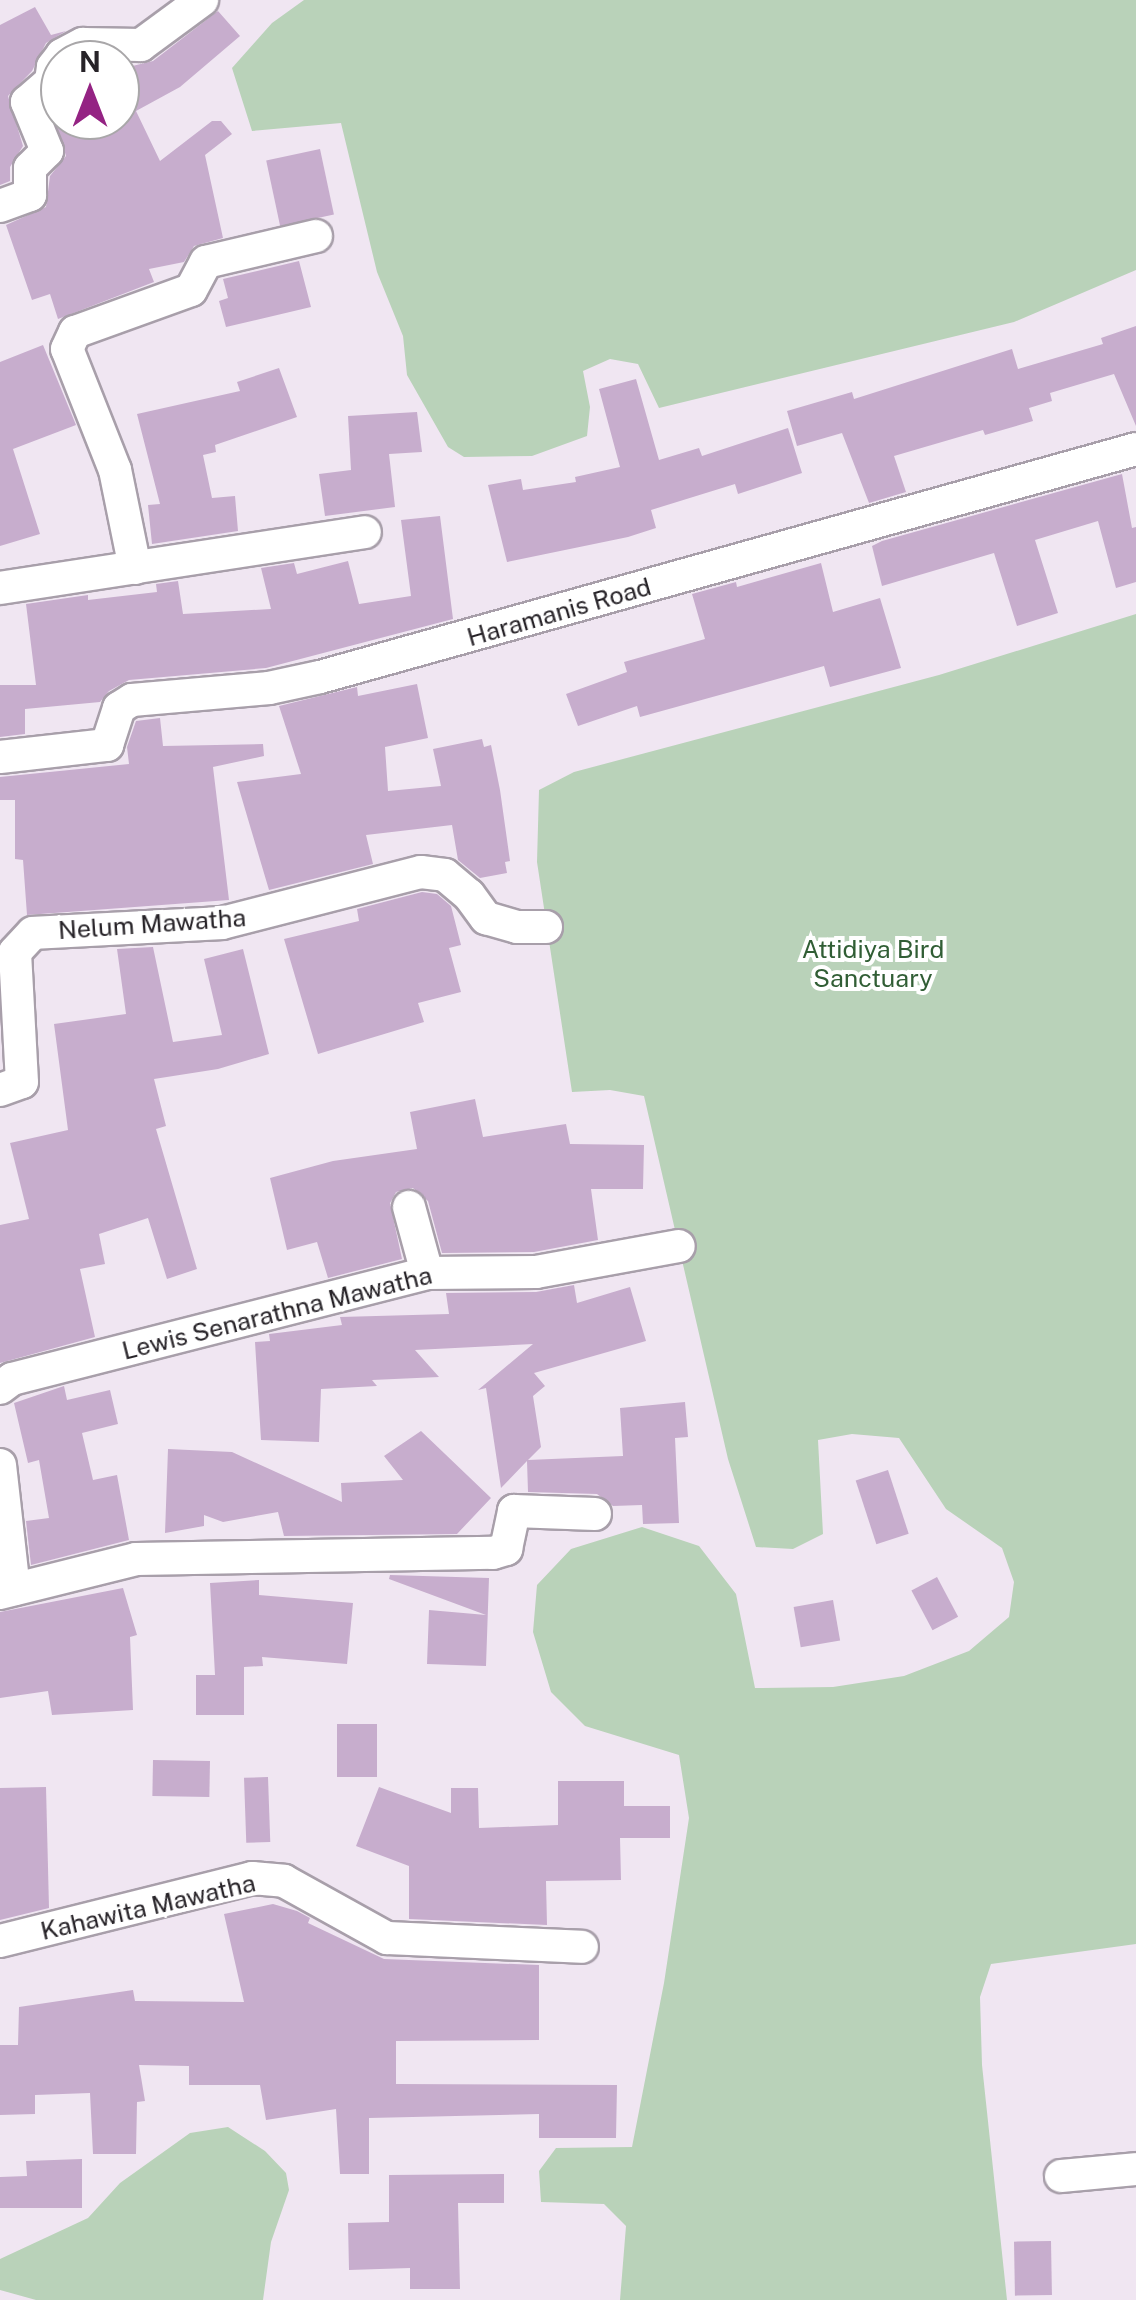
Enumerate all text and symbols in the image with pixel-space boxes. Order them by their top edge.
north arrow [40,40,140,140]
text: N [79,45,101,78]
street label: Haramanis Road [464,571,654,653]
street label: Nelum Mawatha [57,902,247,946]
park label: Attidiya Bird Sanctuary [802,935,944,994]
street label: Lewis Senarathna Mawatha [119,1260,435,1366]
street label: Kahawita Mawatha [38,1868,258,1946]

